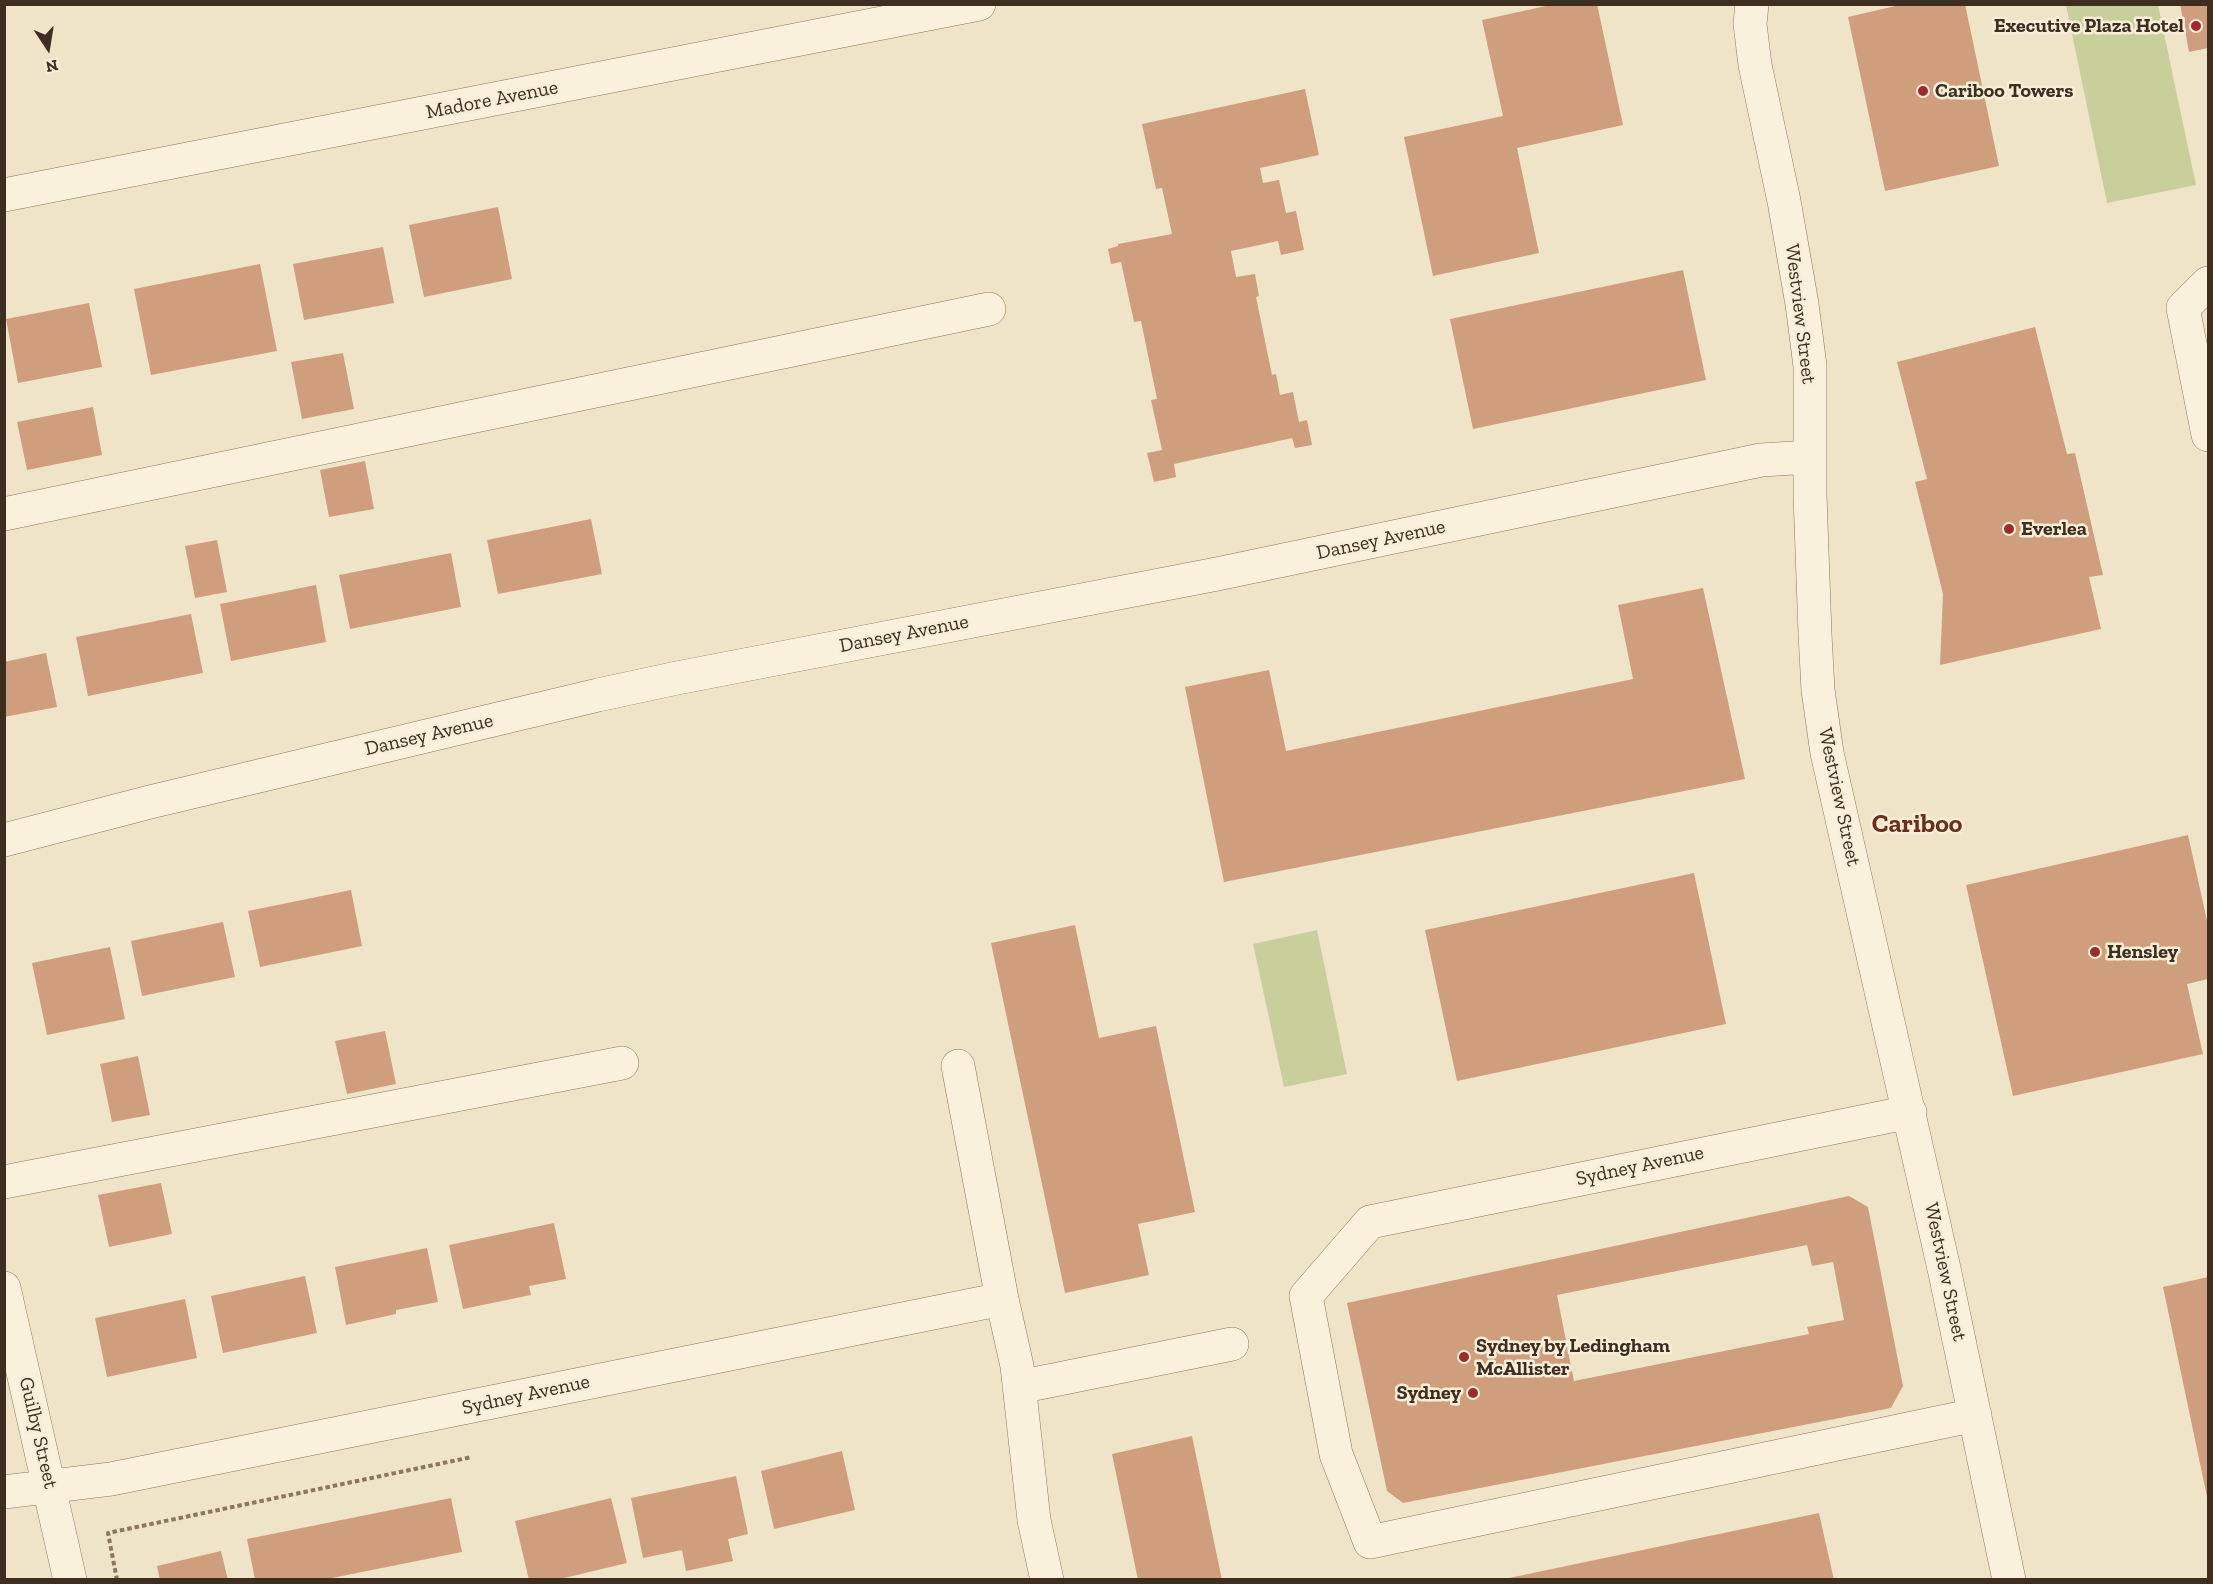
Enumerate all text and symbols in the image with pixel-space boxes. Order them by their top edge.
place label: Executive Plaza Hotel [1994,14,2184,38]
north arrow [18,18,78,78]
marker: Executive Plaza Hotel [2189,19,2203,33]
text: N [44,56,60,77]
street label: Madore Avenue [424,75,560,125]
place label: Cariboo Towers [1935,79,2073,103]
marker: Cariboo Towers [1916,84,1930,98]
street label: Westview Street [1780,243,1820,385]
street label: Dansey Avenue [1314,515,1448,565]
place label: Everlea [2021,517,2087,541]
marker: Everlea [2002,522,2016,536]
street label: Dansey Avenue [837,610,971,658]
street label: Dansey Avenue [362,709,496,761]
street label: Westview Street [1813,726,1865,868]
district label: Cariboo [1872,809,1962,841]
place label: Hensley [2107,940,2178,964]
marker: Hensley [2088,945,2102,959]
street label: Sydney Avenue [1574,1141,1706,1191]
street label: Westview Street [1919,1201,1971,1343]
place label: Sydney by Ledingham McAllister [1476,1334,1670,1381]
marker: Sydney by Ledingham McAllister [1457,1350,1471,1364]
street label: Sydney Avenue [460,1370,592,1420]
street label: Guilby Street [14,1375,62,1491]
place label: Sydney [1396,1381,1461,1405]
marker: Sydney [1466,1386,1480,1400]

